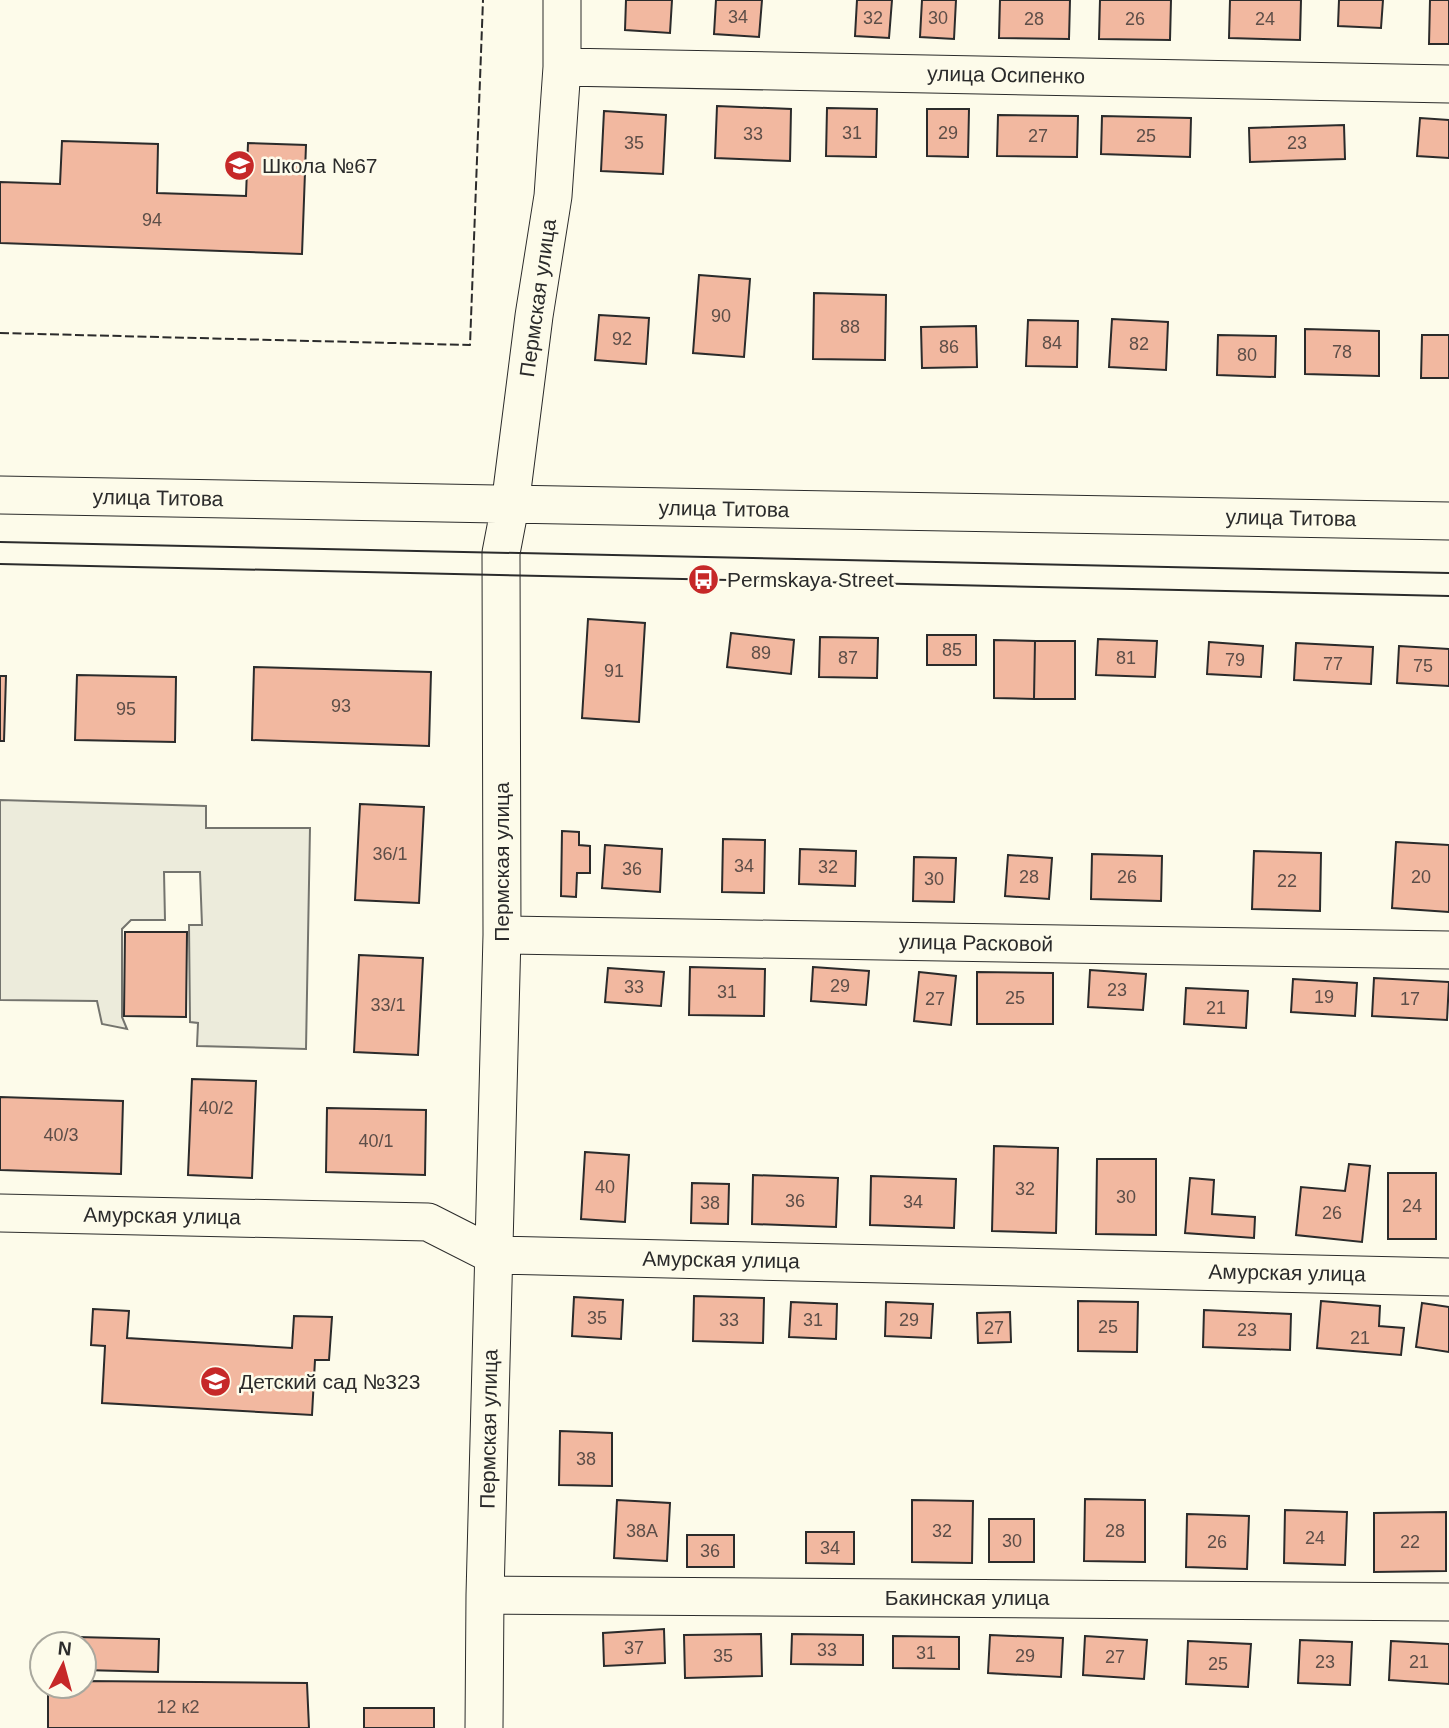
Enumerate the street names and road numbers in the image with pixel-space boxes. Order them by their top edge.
street label: улица Осипенко [927,62,1085,87]
street label: Пермская улица [515,217,560,379]
street label: улица Титова [92,485,224,510]
street label: улица Титова [658,496,790,521]
street label: улица Титова [1225,505,1357,530]
street label: Пермская улица [490,782,513,942]
street label: улица Расковой [899,930,1053,955]
street label: Амурская улица [83,1203,241,1228]
street label: Амурская улица [642,1247,800,1272]
street label: Амурская улица [1208,1260,1366,1285]
street label: Пермская улица [476,1349,501,1509]
street label: Бакинская улица [885,1586,1050,1609]

